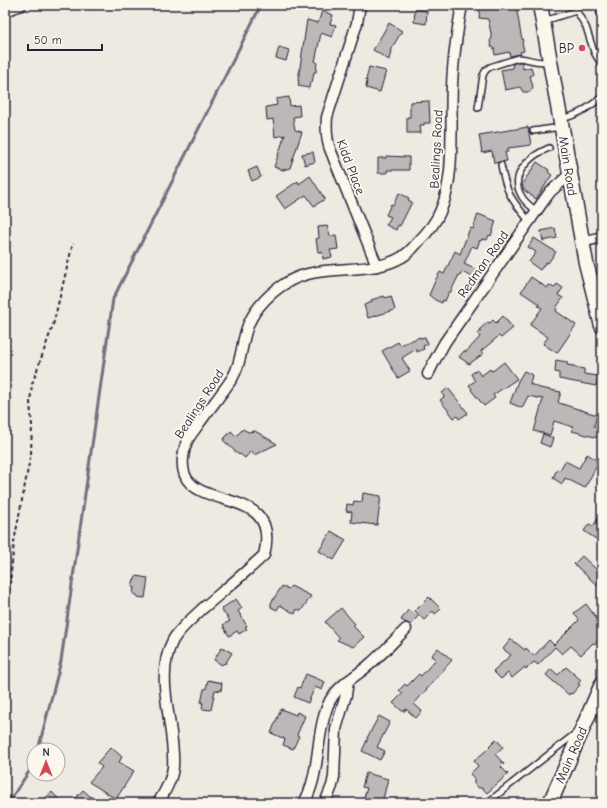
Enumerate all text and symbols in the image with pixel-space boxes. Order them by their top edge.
scale bar [28,26,102,52]
text: 50 m [34,33,62,47]
place label: BP [559,41,574,56]
marker: BP [577,43,587,53]
street label: Bealings Road [426,109,446,189]
street label: Main Road [556,135,580,197]
street label: Kidd Place [334,137,369,197]
street label: Redman Road [454,228,512,300]
street label: Bealings Road [171,367,227,441]
street label: Main Road [552,724,590,786]
north arrow [26,742,66,782]
text: N [42,746,50,759]

